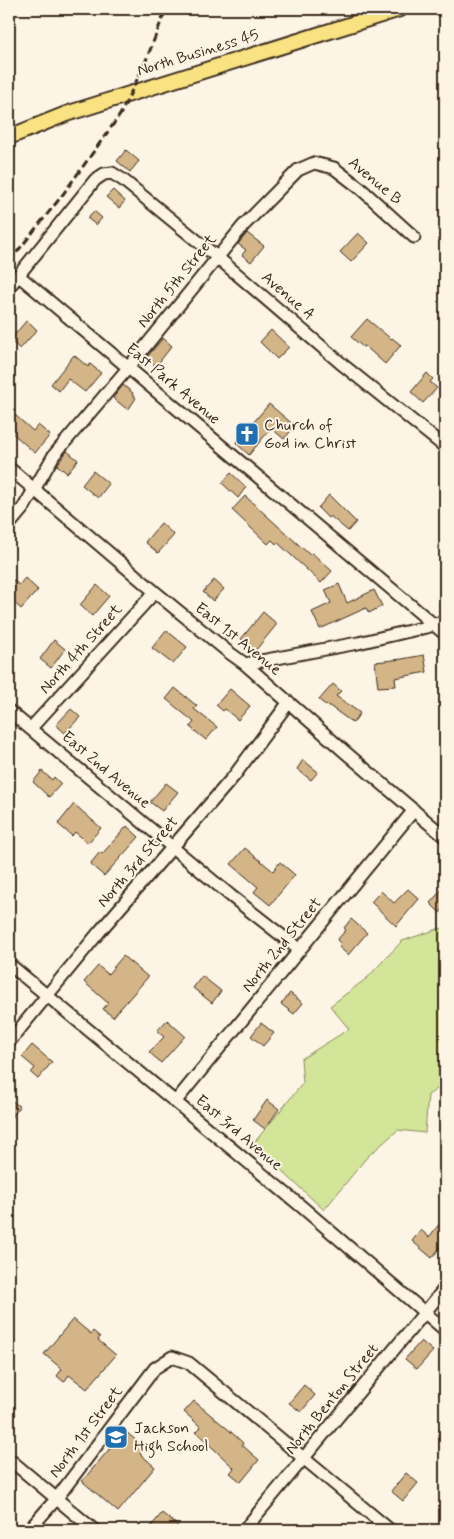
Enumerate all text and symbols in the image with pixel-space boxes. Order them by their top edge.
street label: North Business 45 [134,24,262,82]
street label: Avenue B [344,152,406,210]
street label: North 5th Street [133,229,222,332]
street label: Avenue A [257,267,319,325]
street label: East Park Avenue [121,338,225,430]
place label: Church of God in Christ [264,415,356,454]
church icon: Church of God in Christ [234,421,260,447]
street label: East 1st Avenue [191,598,286,680]
street label: North 4th Street [35,599,127,699]
street label: East 2nd Avenue [57,727,155,813]
street label: North 3rd Street [93,812,184,912]
street label: North 2nd Street [237,893,327,997]
street label: East 3rd Avenue [191,1090,287,1176]
street label: North Benton Street [281,1339,383,1459]
street label: North 1st Street [45,1381,128,1482]
place label: Jackson High School [134,1418,209,1458]
school or university icon: Jackson High School [103,1424,129,1450]

